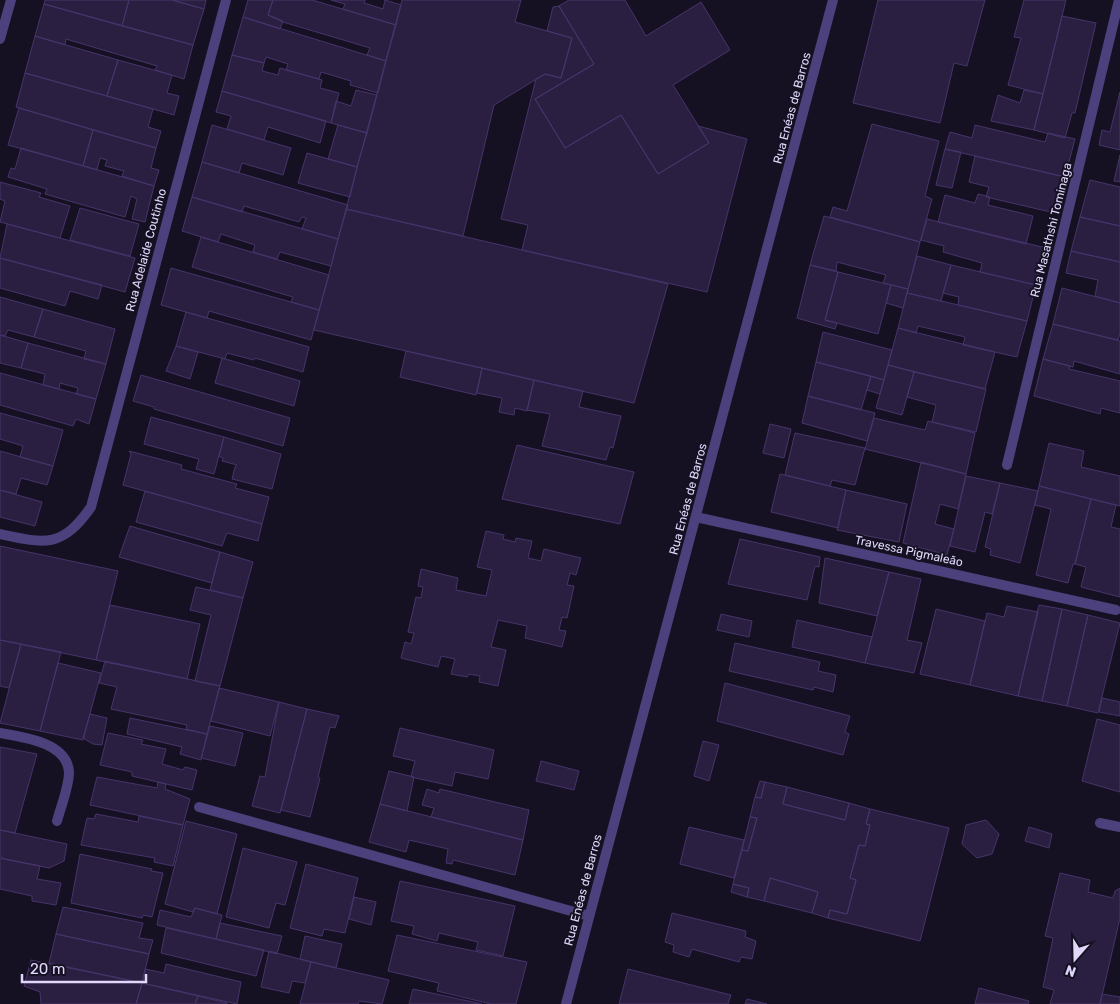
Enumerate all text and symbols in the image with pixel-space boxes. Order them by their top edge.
street label: Rua Enéas de Barros [770,51,814,165]
street label: Rua Masathshi Tominaga [1027,161,1075,299]
street label: Rua Adelaide Coutinho [123,187,169,313]
street label: Rua Enéas de Barros [666,442,710,556]
street label: Travessa Pigmaleão [854,533,964,569]
street label: Rua Enéas de Barros [561,833,605,947]
north arrow [1050,934,1100,984]
scale bar [22,952,146,984]
text: 20 m [30,960,65,978]
text: N [1063,961,1078,980]

